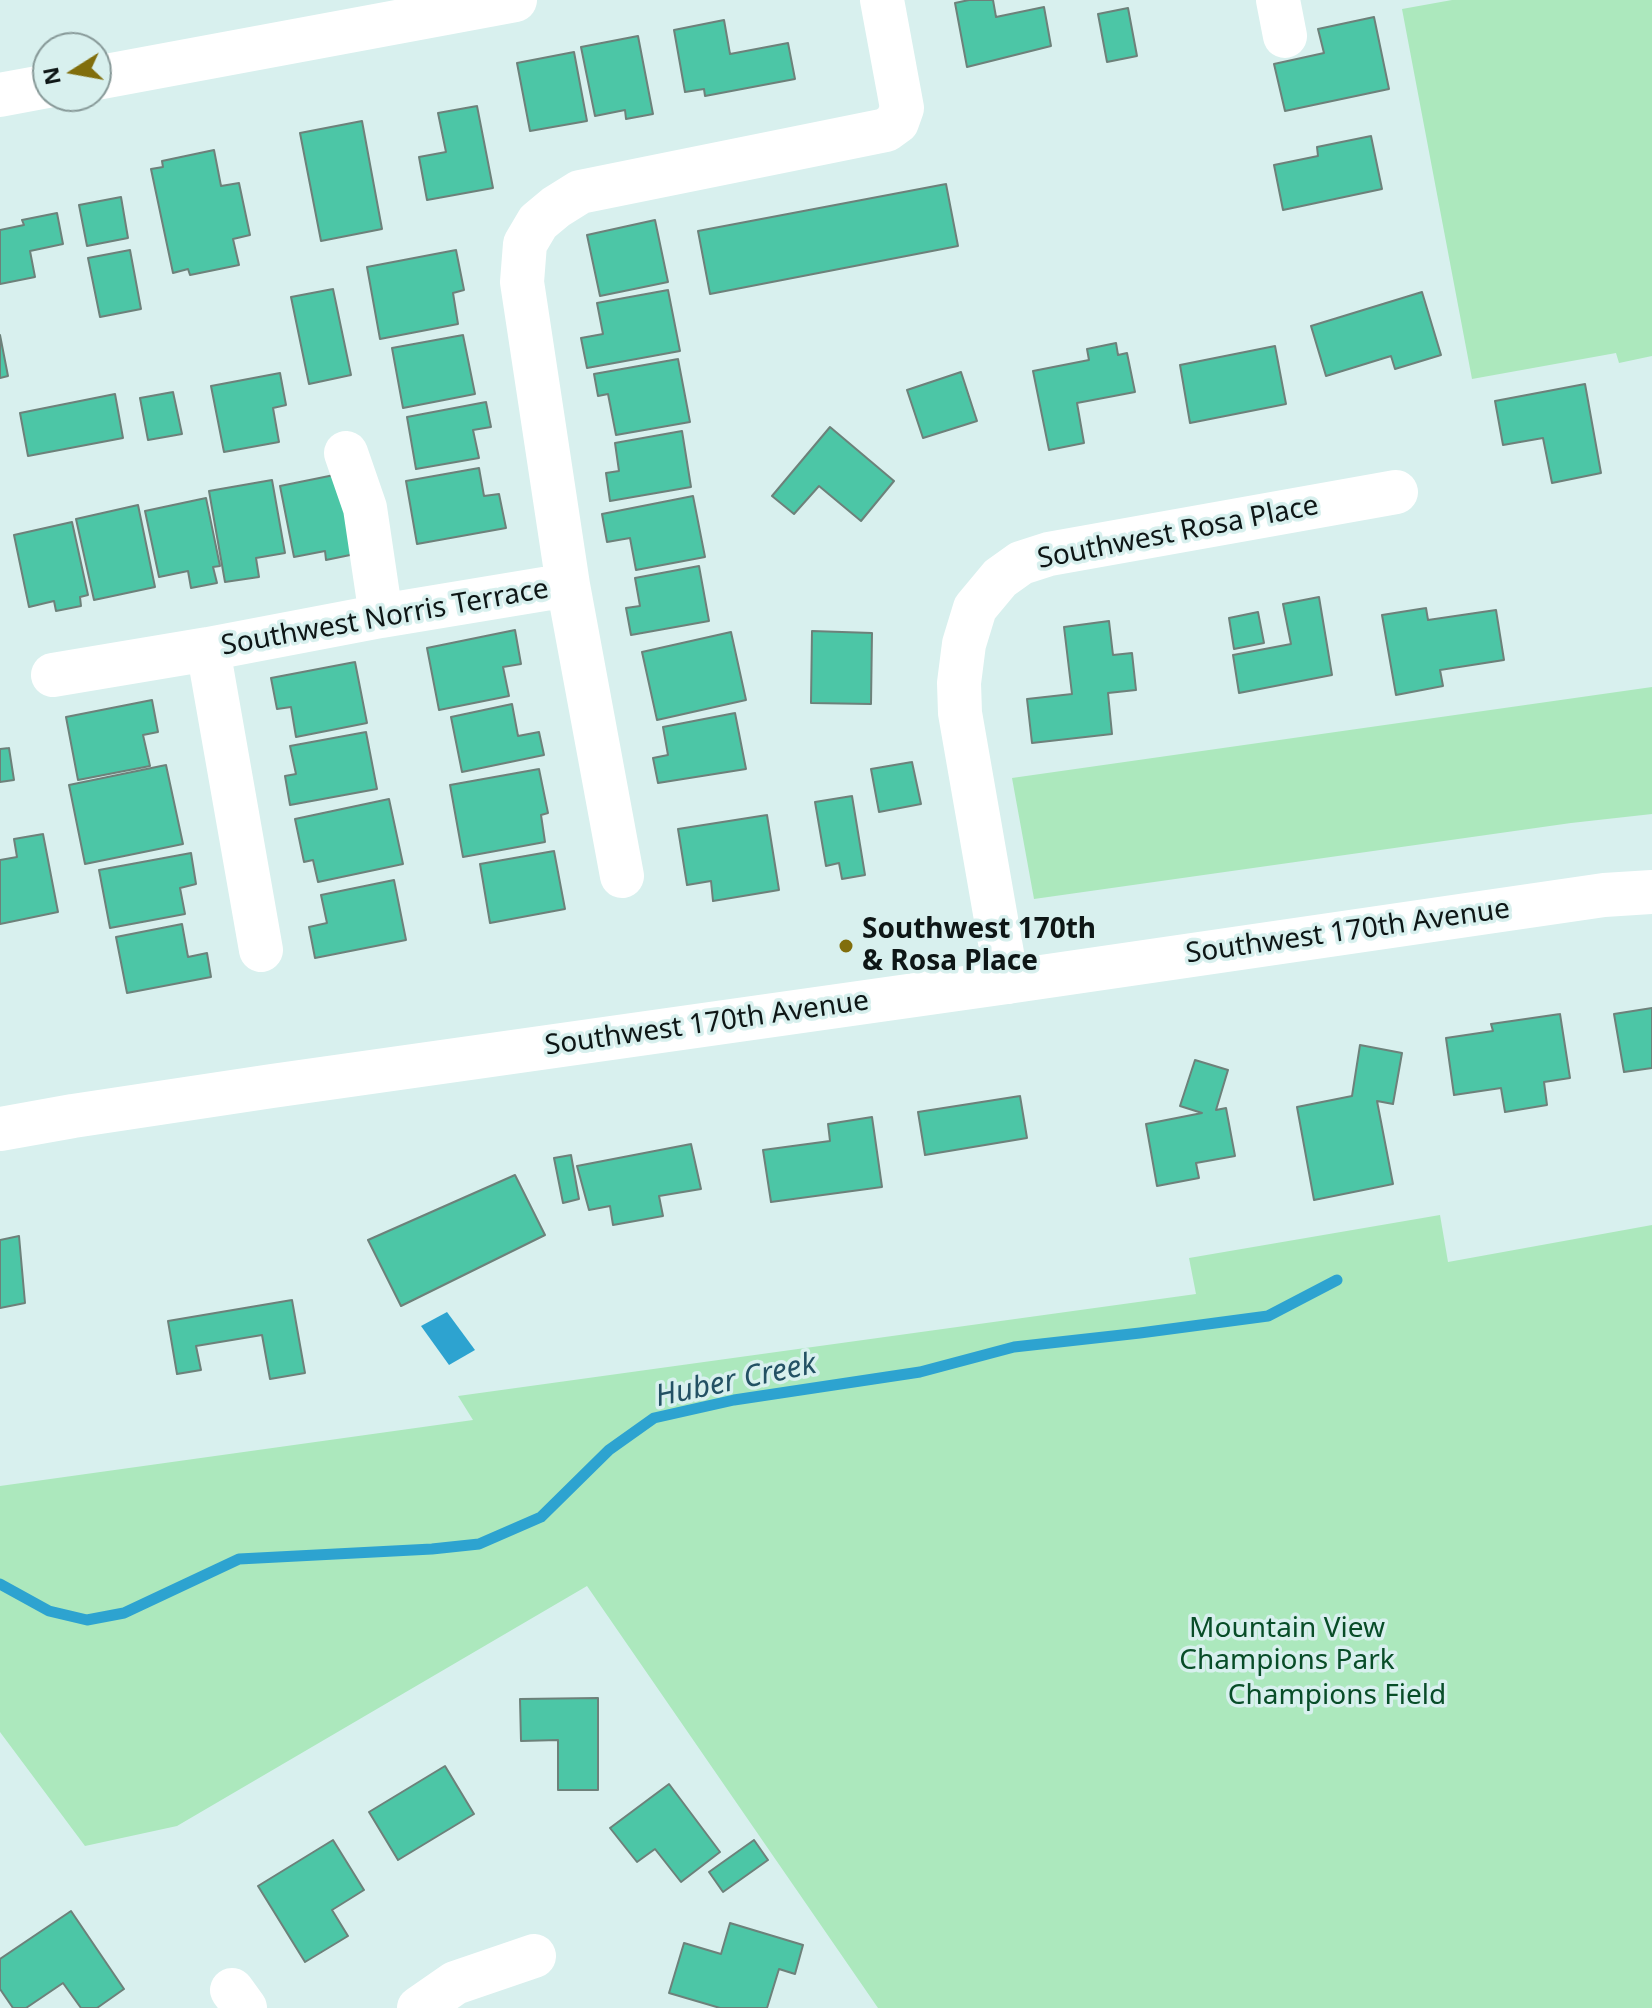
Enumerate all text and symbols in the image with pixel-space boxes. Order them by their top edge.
north arrow [32,32,112,112]
text: N [34,65,67,88]
street label: Southwest Rosa Place [1035,489,1321,577]
street label: Southwest Norris Terrace [219,573,551,663]
street label: Southwest 170th Avenue [1184,893,1512,971]
place label: Southwest 170th & Rosa Place [862,913,1096,979]
marker: Southwest 170th & Rosa Place [837,937,855,955]
street label: Southwest 170th Avenue [543,985,871,1063]
water label: Huber Creek [652,1346,820,1416]
park label: Mountain View Champions Park [1179,1612,1395,1678]
park label: Champions Field [1228,1679,1446,1713]

